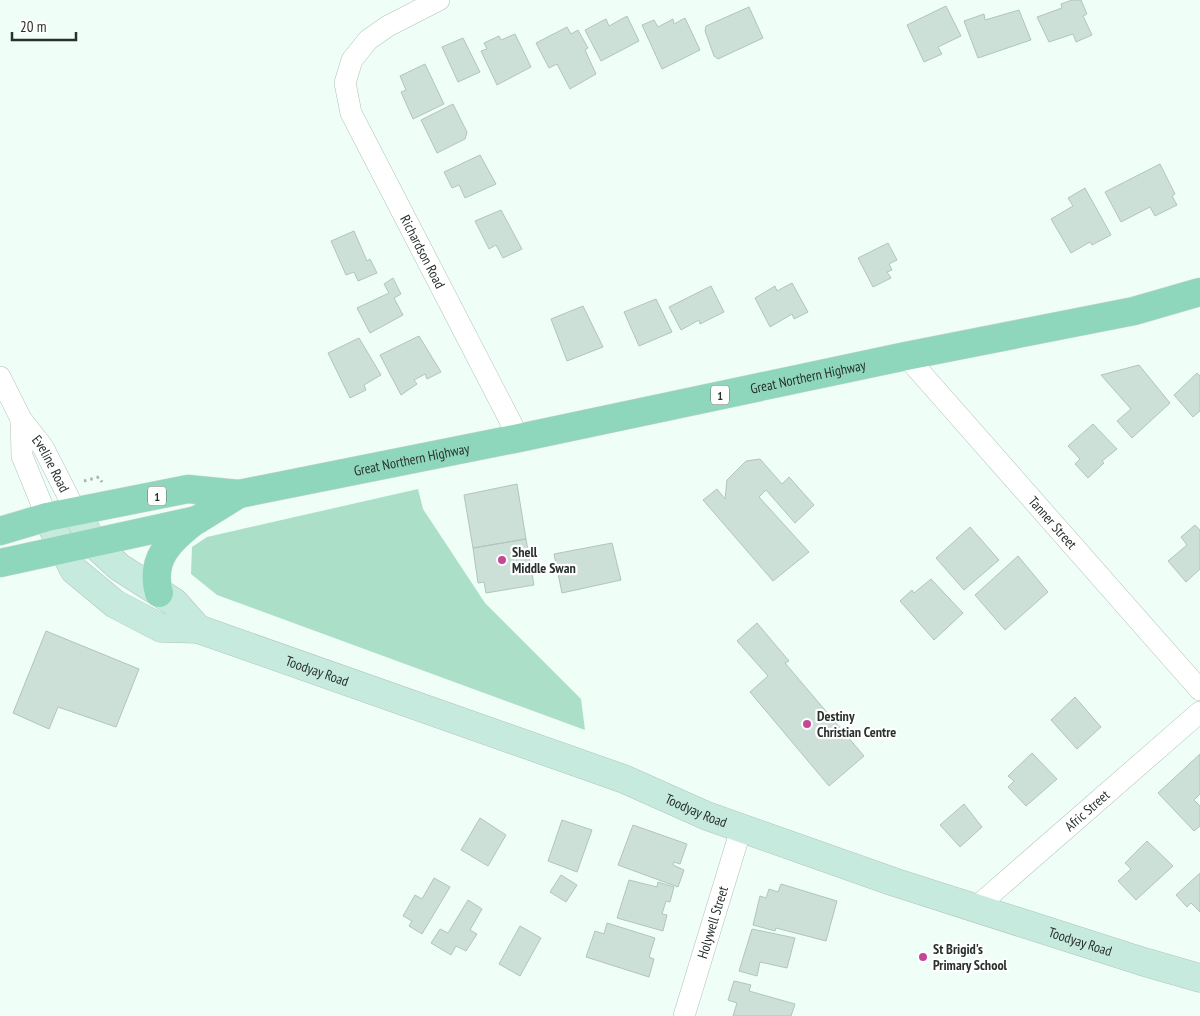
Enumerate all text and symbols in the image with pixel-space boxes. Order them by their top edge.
scale bar [12,10,76,42]
text: 20 m [20,17,46,36]
street label: Richardson Road [396,212,449,291]
street label: Great Northern Highway [749,356,868,398]
road number: 1 [711,386,729,404]
street label: Eveline Road [28,431,73,495]
street label: Great Northern Highway [352,439,472,480]
road number: 1 [148,486,166,506]
street label: Tanner Street [1025,492,1081,553]
place label: Shell Middle Swan [512,543,576,577]
marker: Shell Middle Swan [496,554,508,566]
street label: Toodyay Road [283,652,351,690]
place label: Destiny Christian Centre [817,707,896,741]
marker: Destiny Christian Centre [801,718,813,730]
street label: Afric Street [1061,786,1113,835]
street label: Toodyay Road [662,789,729,831]
street label: Holywell Street [693,884,732,961]
street label: Toodyay Road [1046,923,1114,960]
place label: St Brigid's Primary School [933,940,1008,974]
marker: St Brigid's Primary School [917,951,929,963]

